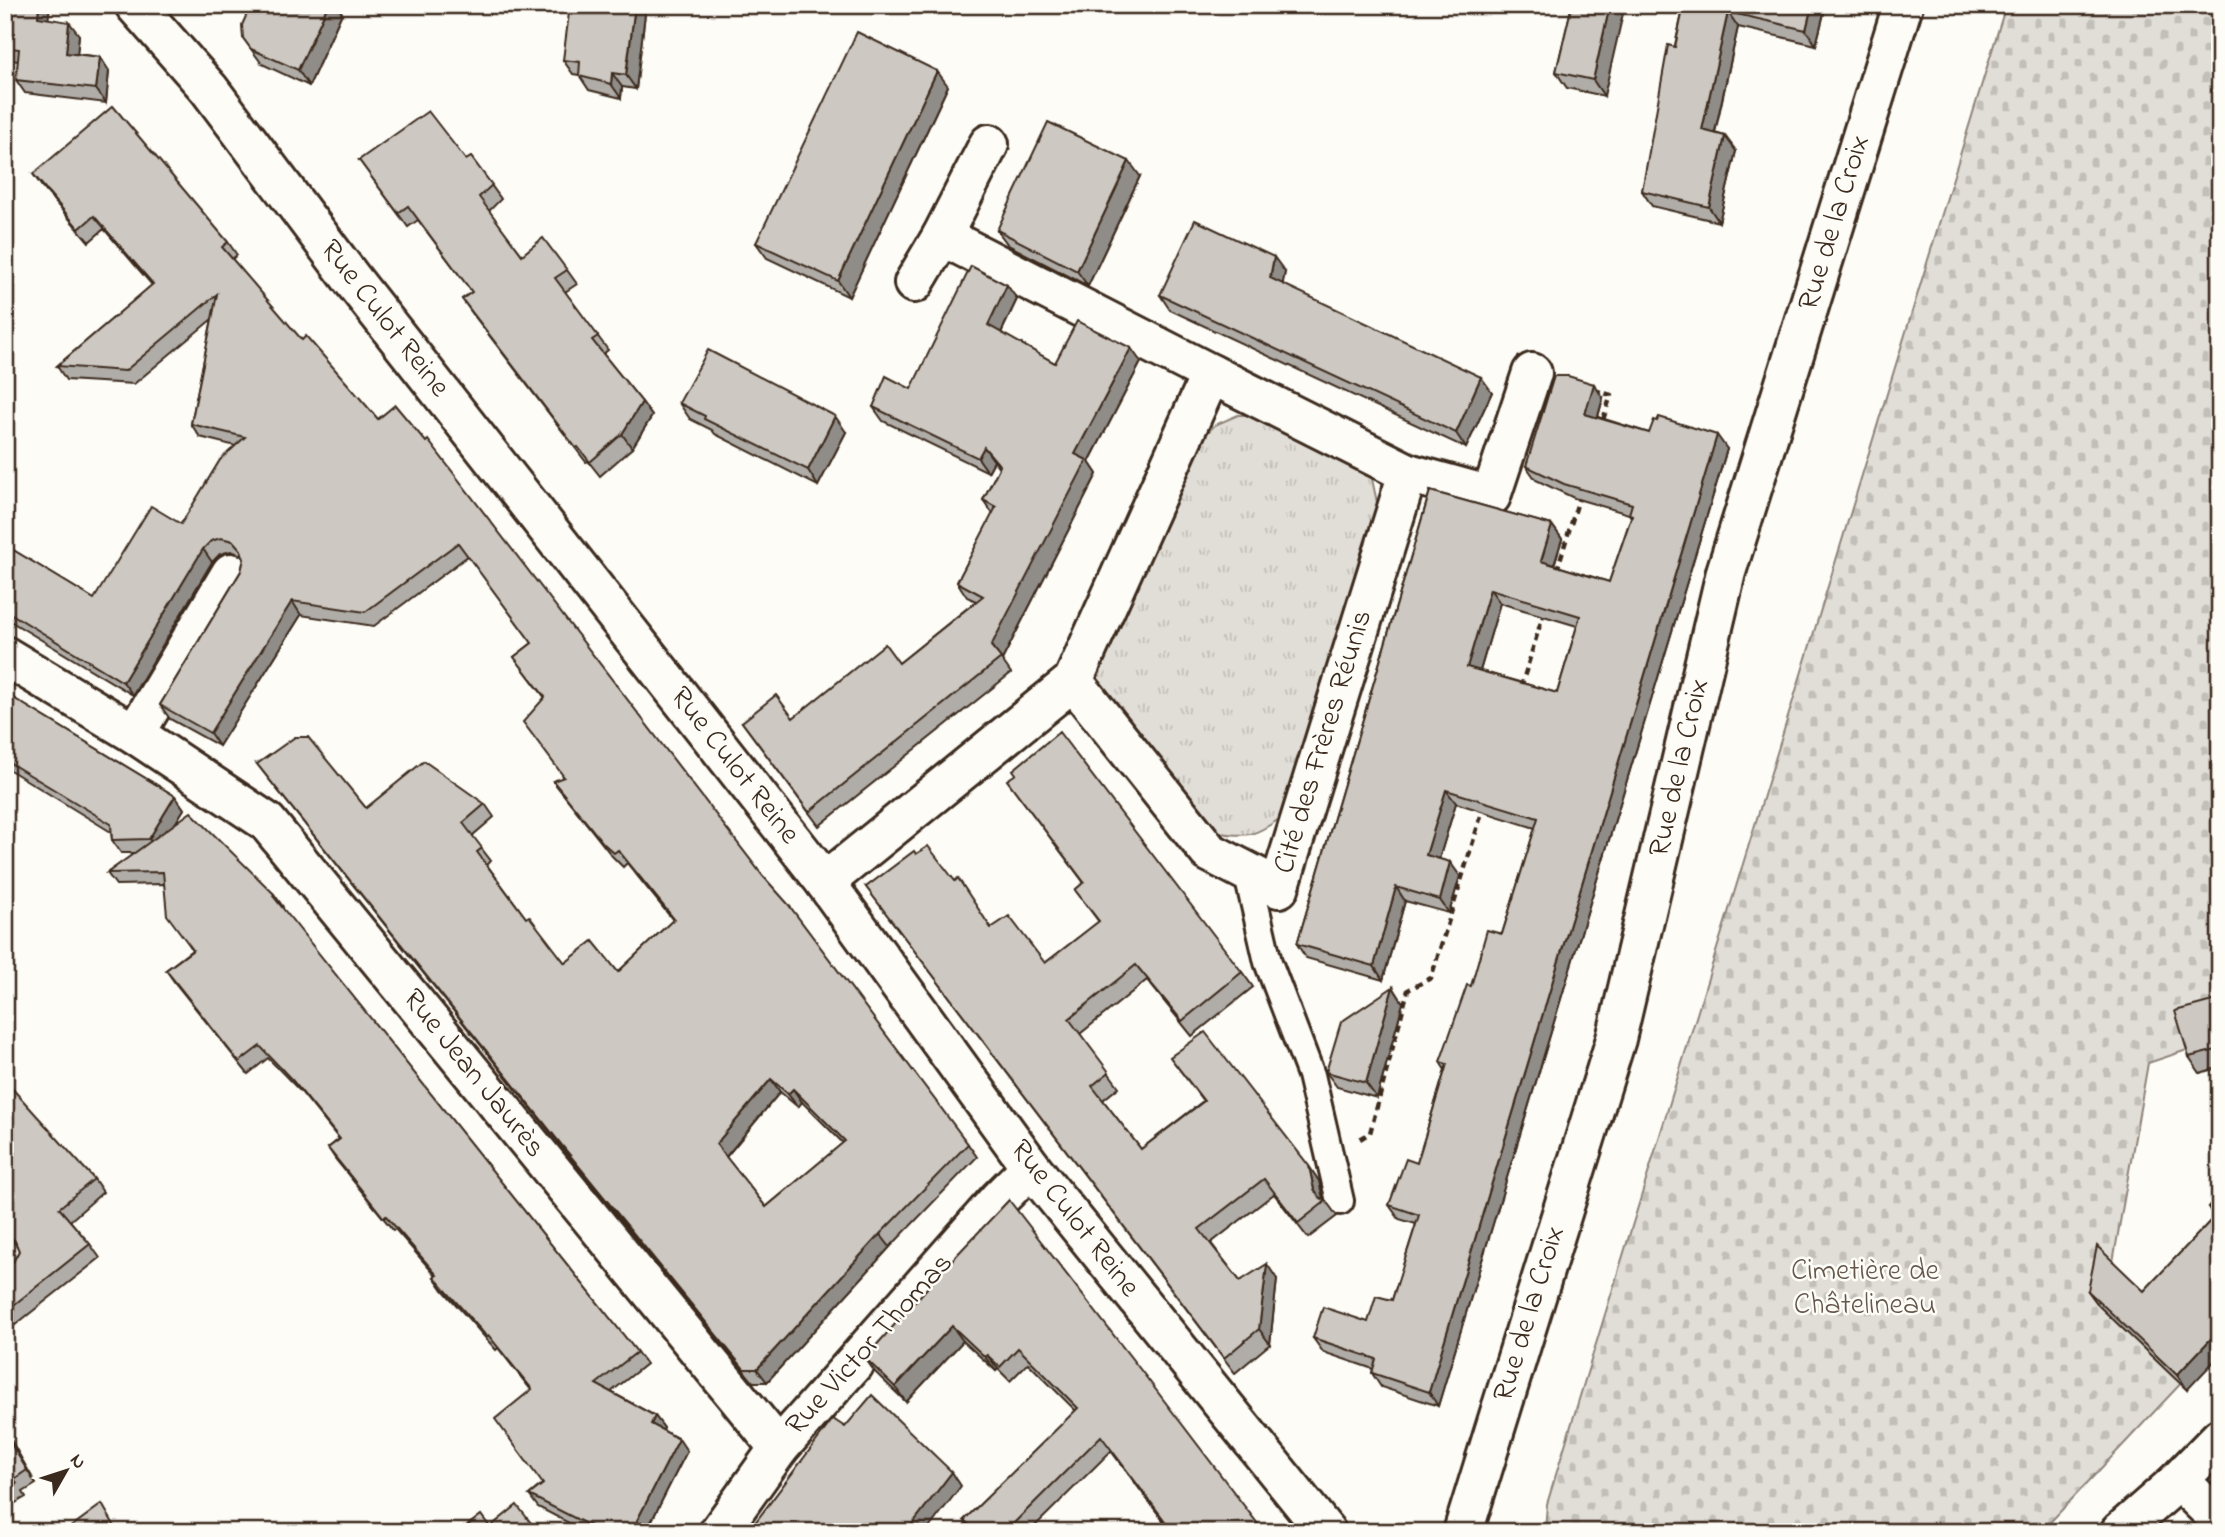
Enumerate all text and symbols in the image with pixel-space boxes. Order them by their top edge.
street label: Rue de la Croix [1787,130,1883,316]
street label: Rue Culot Reine [308,231,460,408]
street label: Cité des Frères Réunis [1263,605,1385,879]
street label: Rue de la Croix [1638,675,1722,861]
street label: Rue Culot Reine [658,678,810,855]
street label: Rue Jean Jaurès [391,980,555,1168]
street label: Rue Culot Reine [998,1131,1150,1308]
street label: Rue de la Croix [1482,1221,1578,1407]
street label: Rue Victor Thomas [776,1244,964,1446]
park label: Cimetière de Châtelineau [1791,1250,1940,1328]
north arrow [32,1436,102,1506]
text: N [63,1448,92,1475]

